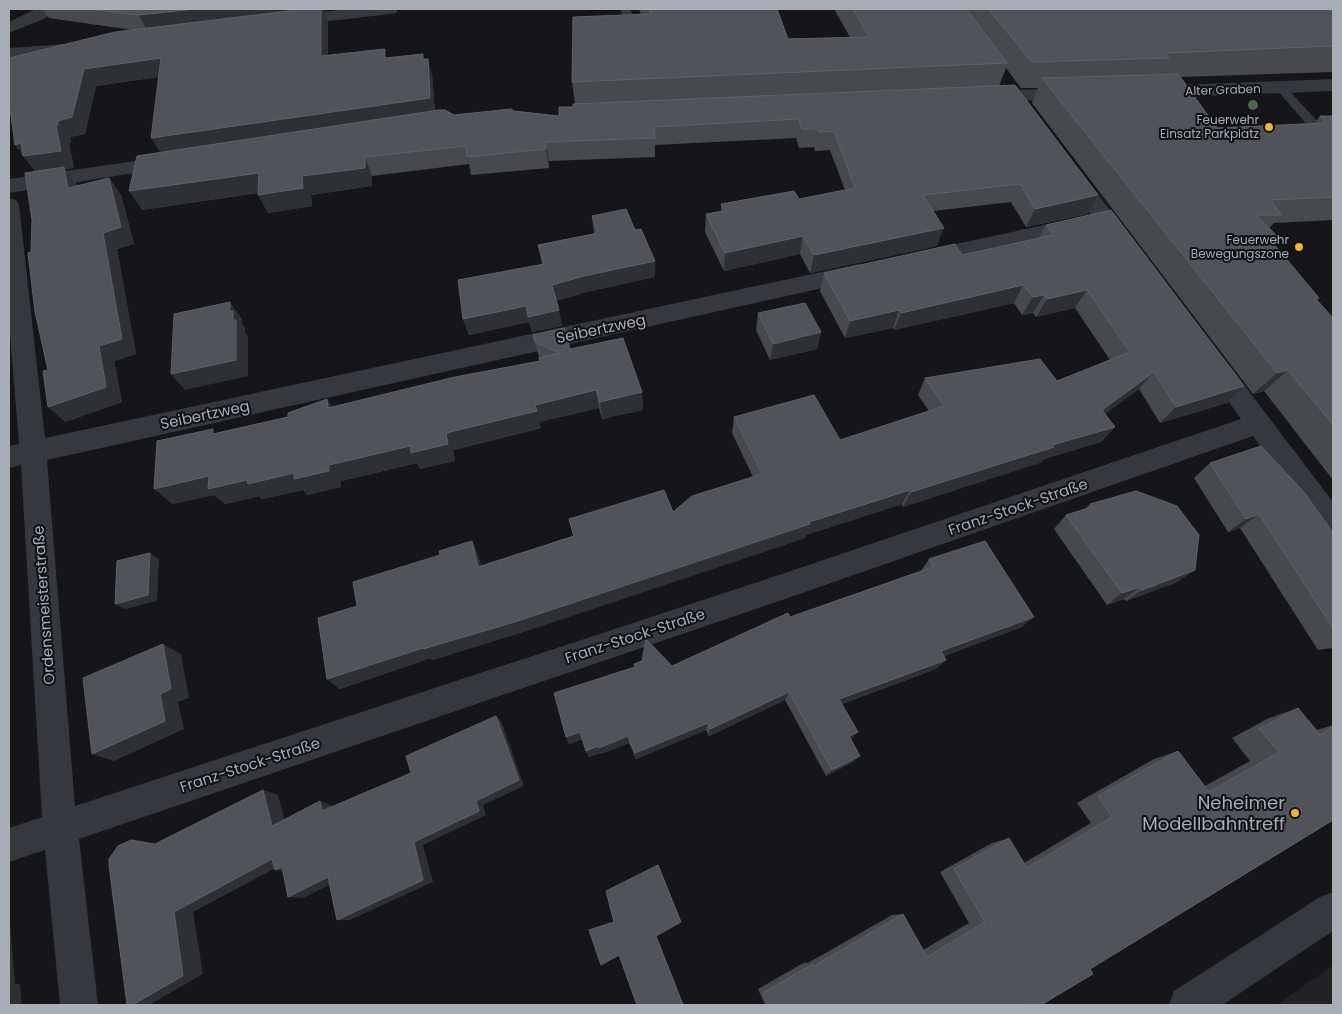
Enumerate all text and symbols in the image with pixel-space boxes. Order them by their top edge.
street label: Alter Graben [1185,80,1261,99]
place label: Feuerwehr Einsatz Parkplatz [1160,111,1260,142]
marker: Feuerwehr Einsatz Parkplatz [1263,121,1275,133]
place label: Feuerwehr Bewegungszone [1191,231,1290,262]
marker: Feuerwehr Bewegungszone [1293,241,1305,253]
street label: Seibertzweg [554,309,648,348]
street label: Seibertzweg [158,395,252,434]
street label: Franz-Stock-Straße [945,473,1091,540]
street label: Ordensmeisterstraße [27,525,60,685]
street label: Franz-Stock-Straße [562,603,708,668]
street label: Franz-Stock-Straße [177,732,323,797]
place label: Neheimer Modellbahntreff [1142,790,1285,836]
marker: Neheimer Modellbahntreff [1289,807,1301,819]

